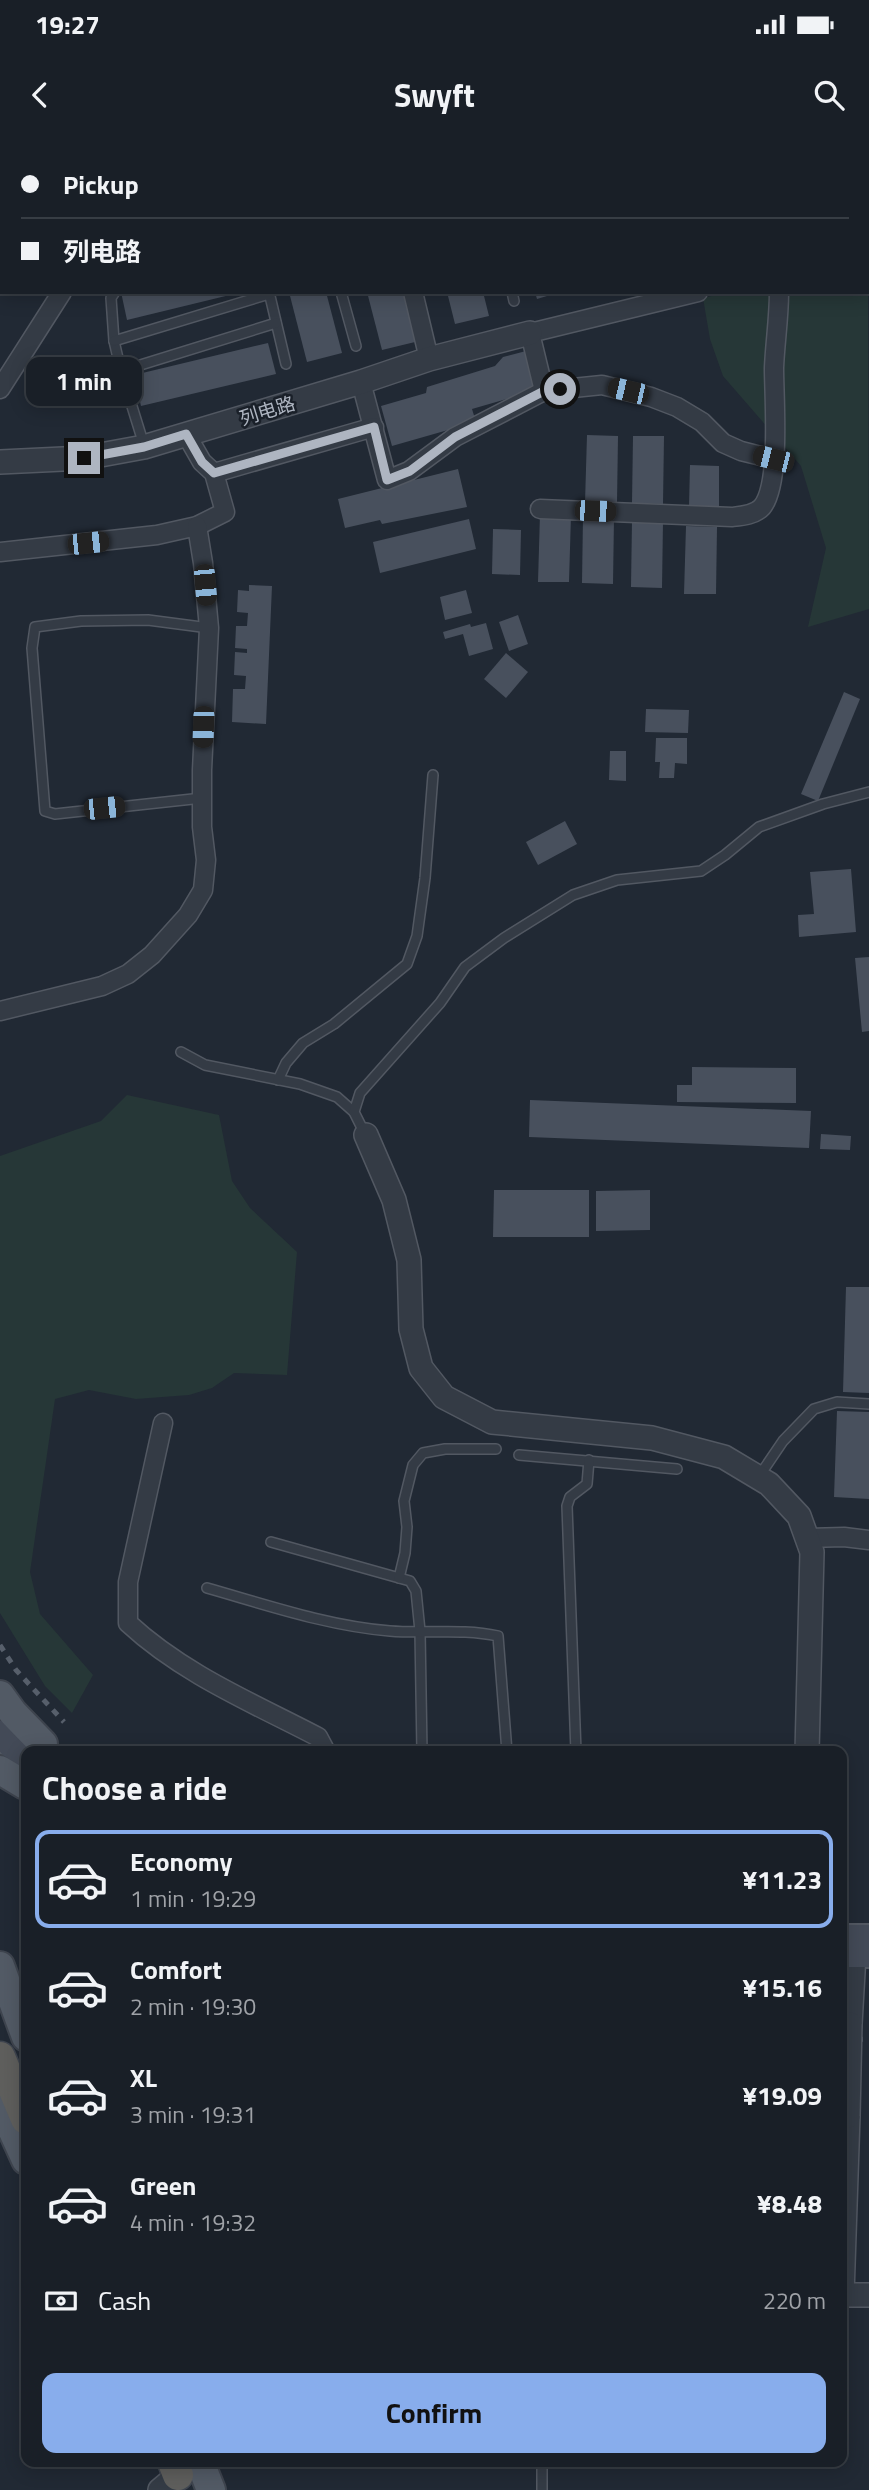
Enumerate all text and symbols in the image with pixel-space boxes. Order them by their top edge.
text: 19:27 [35,5,100,44]
text: Swyft [394,71,475,119]
icon: back [21,76,59,114]
icon: search [810,76,848,114]
text: Pickup [63,165,139,204]
text: 列电路 [63,232,141,271]
callout: 1 min [26,356,142,406]
text: 1 min [56,364,112,399]
route start [544,373,576,405]
car [606,376,651,406]
street label: 列电路 [235,388,299,432]
route end [68,442,100,474]
car [751,444,796,474]
car [574,500,617,522]
car [67,530,110,556]
car [193,563,218,607]
car [192,706,215,748]
car [83,795,126,821]
text: Choose a ride [42,1764,227,1812]
text: Economy [130,1842,232,1881]
icon: car [46,1848,109,1911]
text: ¥11.23 [743,1860,822,1899]
text: 1 min · 19:29 [130,1881,256,1916]
text: Comfort [130,1950,222,1989]
icon: car [46,1956,109,2019]
text: ¥15.16 [743,1968,822,2007]
text: 2 min · 19:30 [130,1989,256,2024]
text: XL [130,2058,157,2097]
icon: car [46,2064,109,2127]
text: ¥19.09 [743,2076,822,2115]
text: 3 min · 19:31 [130,2097,256,2132]
text: Green [130,2166,196,2205]
icon: car [46,2172,109,2235]
text: ¥8.48 [757,2184,822,2223]
text: 4 min · 19:32 [130,2205,256,2240]
text: Cash [98,2281,151,2320]
icon: cash [42,2282,80,2320]
text: 220 m [763,2283,826,2318]
button: Confirm [42,2373,826,2453]

